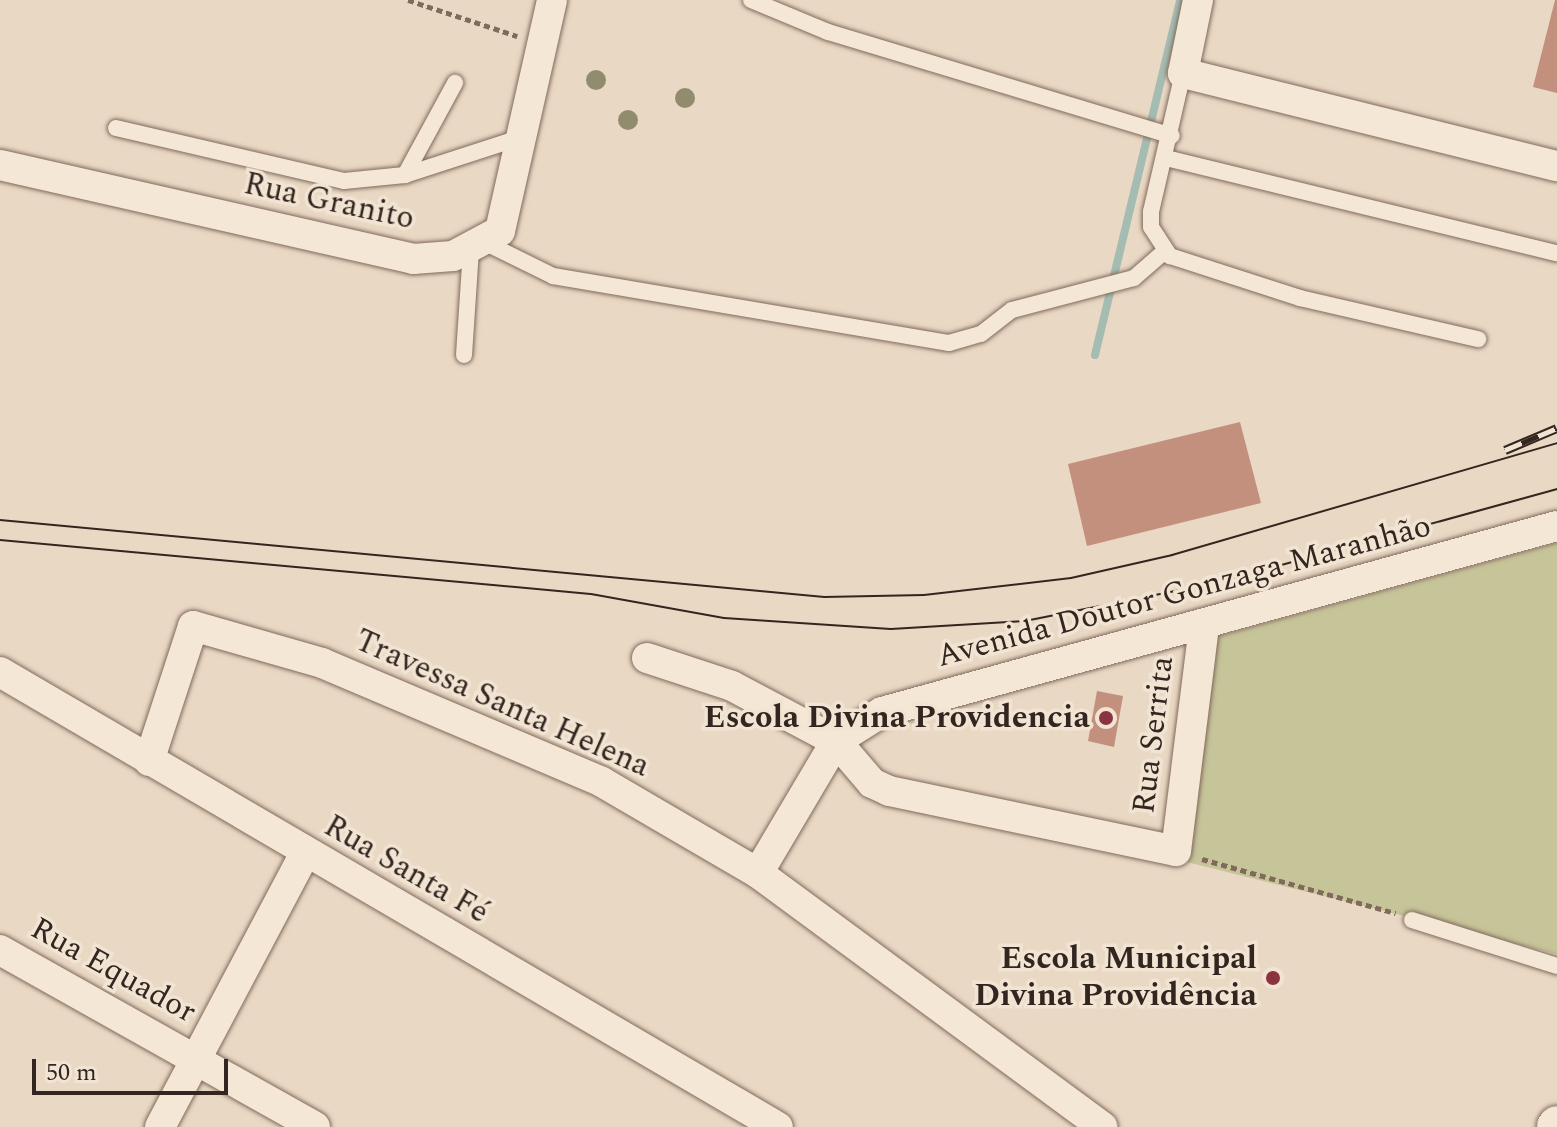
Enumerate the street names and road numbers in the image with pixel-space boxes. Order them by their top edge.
street label: Rua Granito [240,165,418,239]
street label: Avenida Doutor Gonzaga Maranhão [933,507,1435,677]
street label: Travessa Santa Helena [349,622,655,786]
street label: Rua Serrita [1125,654,1183,816]
street label: Rua Santa Fé [317,807,495,933]
street label: Rua Equador [24,910,202,1032]

